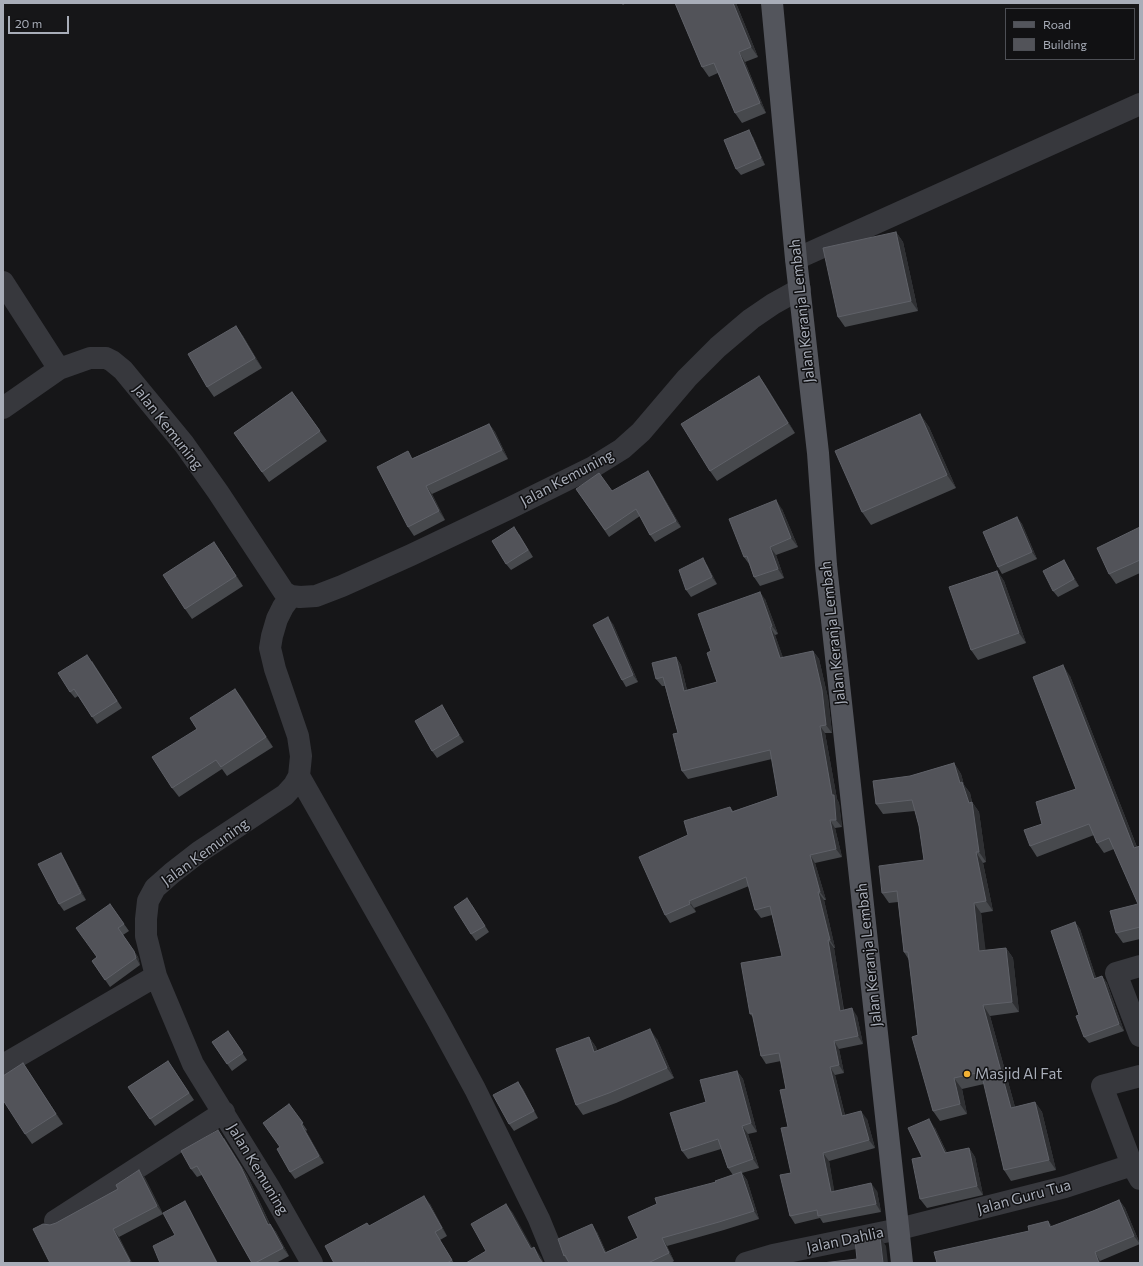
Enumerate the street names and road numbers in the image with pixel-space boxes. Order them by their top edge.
street label: Jalan Keranja Lembah [785,238,819,384]
street label: Jalan Kemuning [129,381,207,473]
street label: Jalan Kemuning [517,446,617,510]
street label: Jalan Keranja Lembah [816,560,850,706]
street label: Jalan Kemuning [158,814,252,890]
street label: Jalan Keranja Lembah [852,882,886,1028]
street label: Jalan Kemuning [224,1120,292,1218]
street label: Jalan Guru Tua [975,1176,1073,1218]
street label: Jalan Dahlia [805,1223,885,1257]

